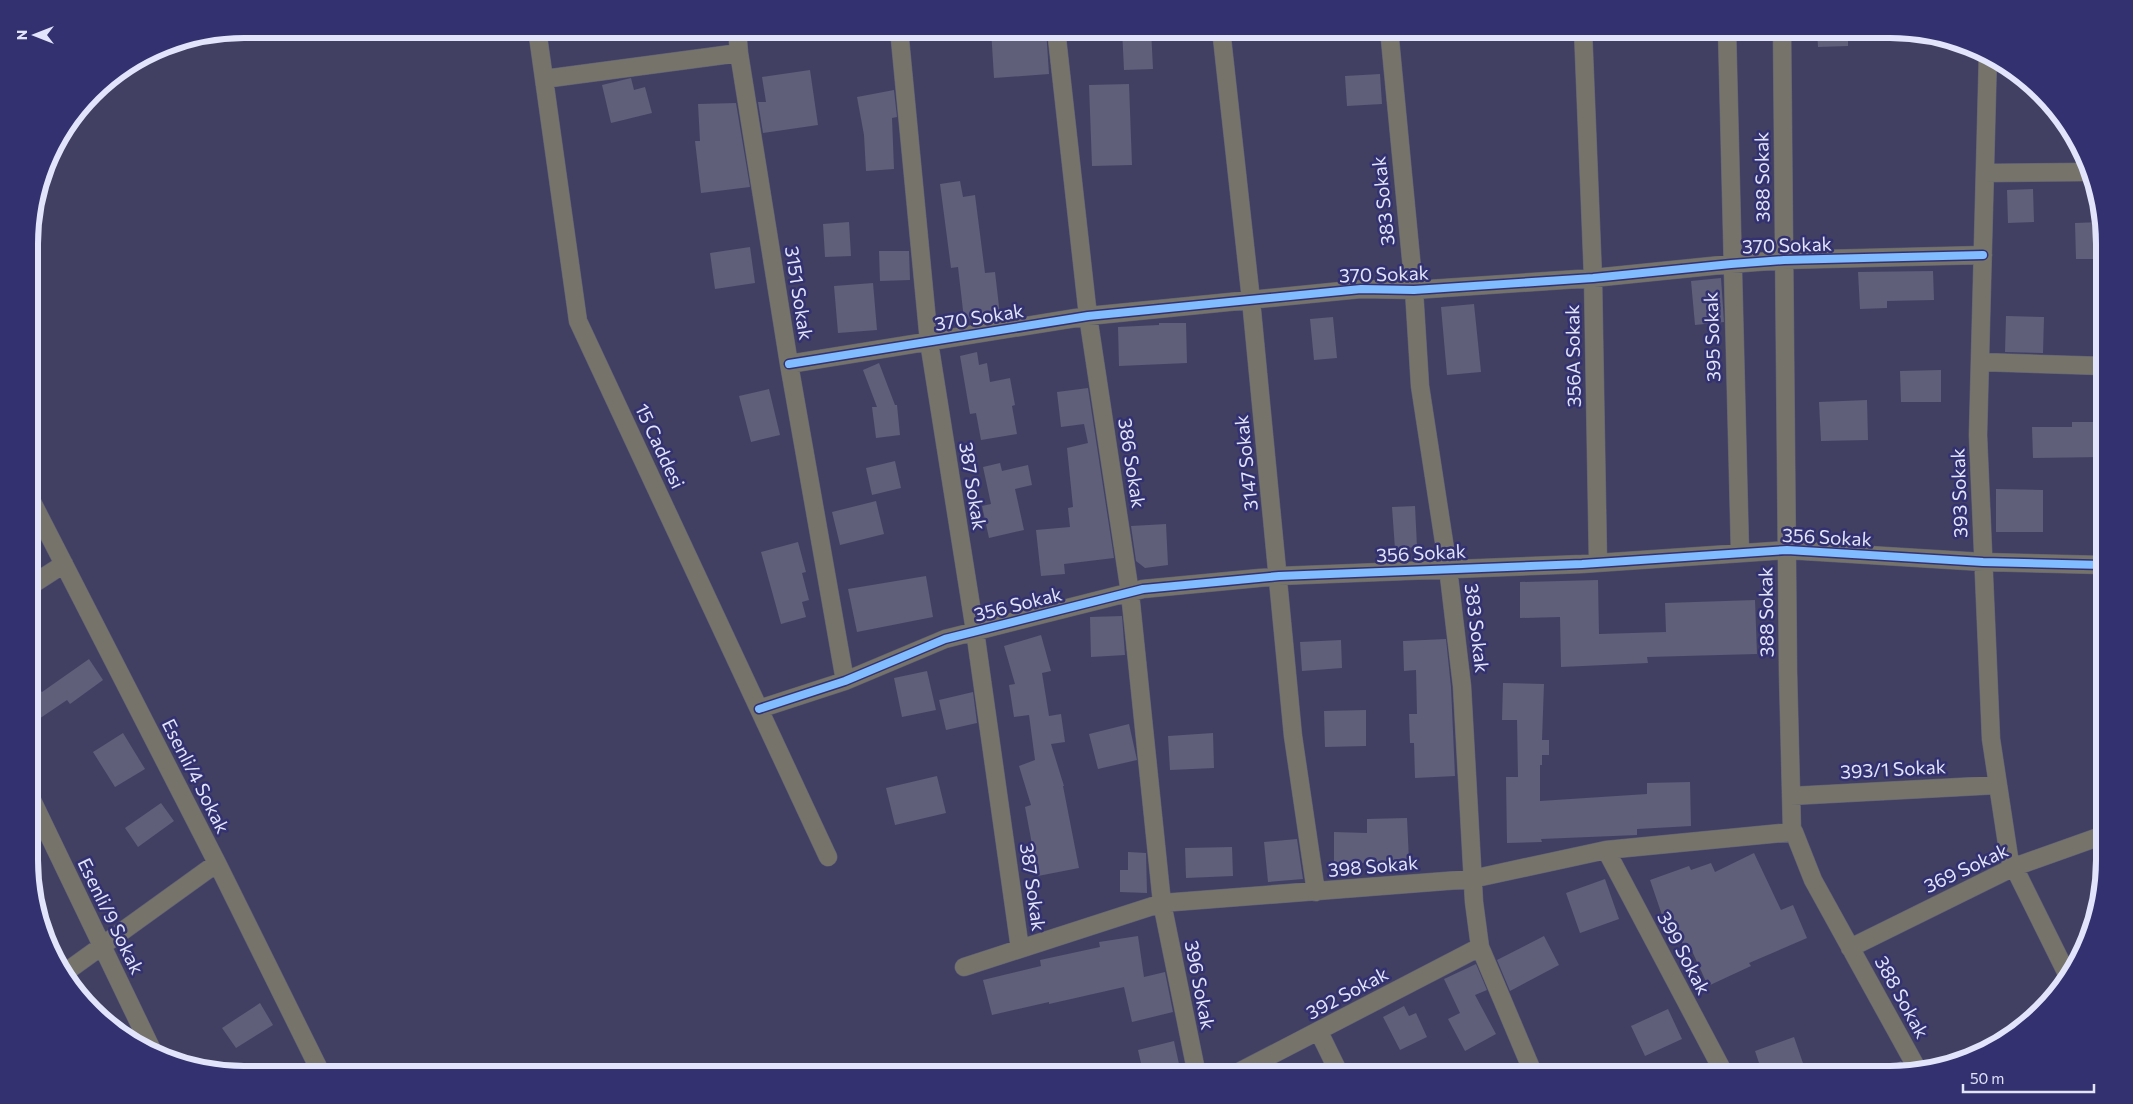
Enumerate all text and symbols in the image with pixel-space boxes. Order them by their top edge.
north arrow [10,10,60,60]
text: N [13,30,30,40]
street label: 388 Sokak [1749,132,1774,222]
street label: 383 Sokak [1366,155,1399,247]
street label: 370 Sokak [1742,231,1832,258]
street label: 3151 Sokak [781,244,818,341]
street label: 370 Sokak [1339,260,1429,287]
street label: 395 Sokak [1698,292,1725,382]
street label: 370 Sokak [933,298,1025,335]
street label: 356A Sokak [1560,304,1585,408]
street label: 15 Caddesi [631,400,690,492]
street label: 3147 Sokak [1229,414,1262,512]
street label: 386 Sokak [1114,416,1151,509]
street label: 387 Sokak [955,440,992,532]
street label: 393 Sokak [1945,448,1972,538]
street label: 356 Sokak [1782,523,1873,550]
street label: 356 Sokak [1375,539,1466,566]
street label: 388 Sokak [1753,567,1778,657]
street label: 356 Sokak [971,581,1064,626]
street label: 383 Sokak [1461,582,1494,674]
street label: Esenli/4 Sokak [158,715,235,837]
street label: 393/1 Sokak [1839,754,1947,783]
street label: 369 Sokak [1920,838,2012,897]
street label: 387 Sokak [1016,841,1051,933]
street label: 398 Sokak [1327,850,1419,881]
street label: Esenli/9 Sokak [73,854,150,978]
street label: 399 Sokak [1653,907,1716,998]
street label: 396 Sokak [1181,938,1220,1032]
street label: 388 Sokak [1870,952,1934,1042]
street label: 392 Sokak [1302,961,1392,1024]
scale bar [1963,1062,2094,1094]
text: 50 m [1970,1069,2004,1087]

